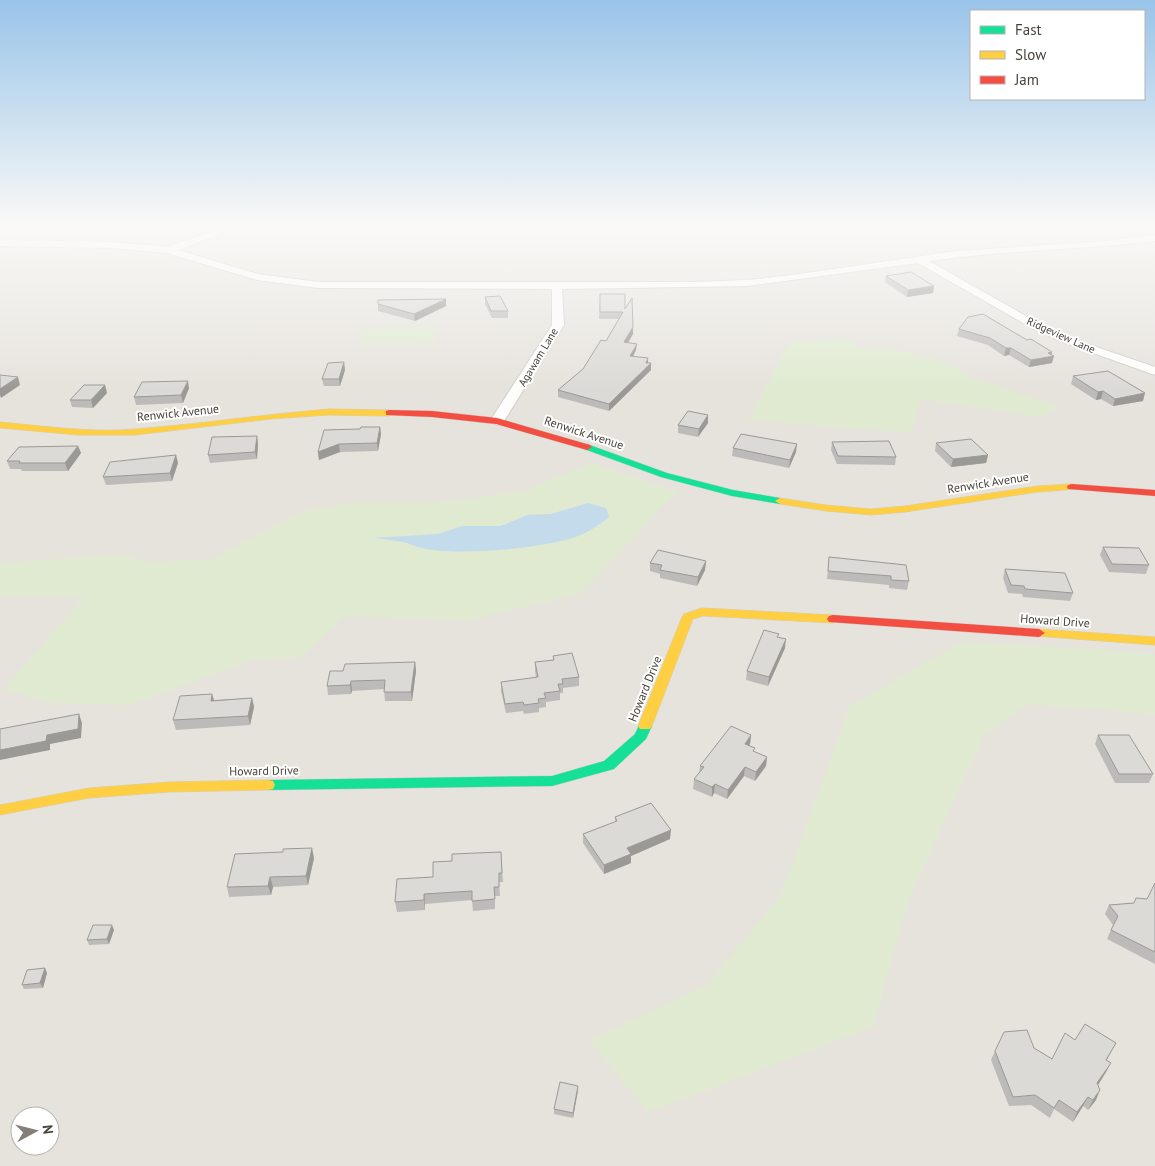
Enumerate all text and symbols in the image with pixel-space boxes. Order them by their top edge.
legend [970,10,1145,100]
text: Fast [1015,20,1042,39]
text: Slow [1015,45,1046,64]
text: Jam [1014,70,1039,89]
street label: Ridgeview Lane [1025,314,1098,357]
street label: Agawam Lane [515,325,561,389]
street label: Renwick Avenue [136,401,220,424]
street label: Renwick Avenue [543,413,626,452]
street label: Renwick Avenue [946,469,1030,496]
street label: Howard Drive [1020,611,1090,630]
street label: Howard Drive [625,654,665,724]
street label: Howard Drive [229,762,299,779]
north arrow [10,1106,60,1156]
text: N [38,1124,57,1135]

